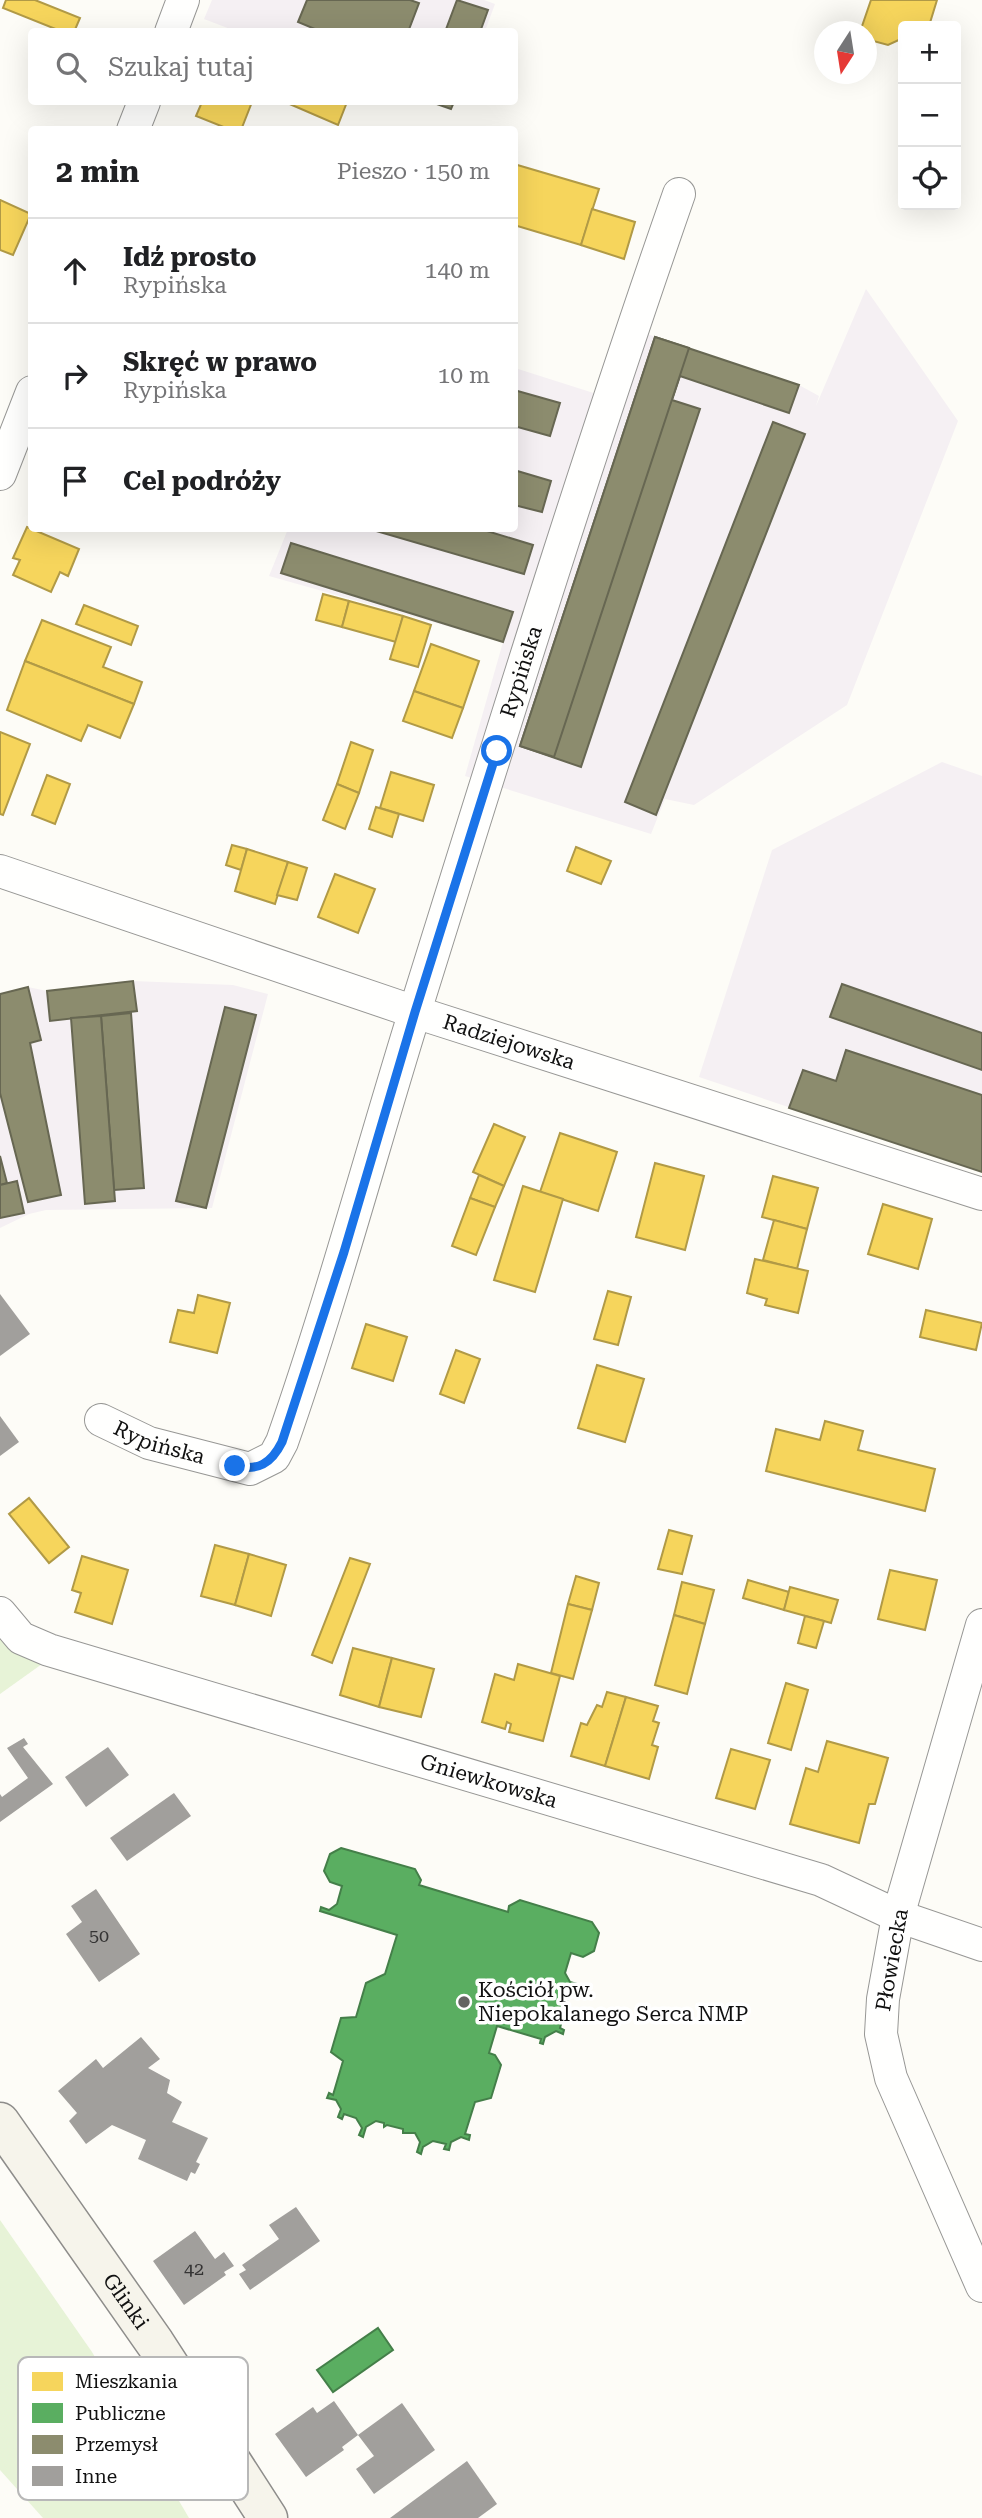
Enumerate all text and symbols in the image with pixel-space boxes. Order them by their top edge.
north arrow [814,21,877,84]
map controls [898,21,961,210]
button: + [898,21,961,84]
search box [28,28,518,105]
icon: search [52,48,90,86]
text: Szukaj tutaj [108,52,254,82]
button: − [898,84,961,147]
button: locate [898,147,961,210]
text: 2 min [56,154,139,189]
text: Pieszo · 150 m [337,158,490,185]
text: Idź prosto [123,242,257,272]
icon: ahead [56,252,94,290]
text: 140 m [425,257,490,284]
text: Rypińska [123,272,227,299]
text: Skręć w prawo [123,347,317,377]
icon: right [56,357,94,395]
text: 10 m [437,362,490,389]
text: Rypińska [123,377,227,404]
icon: arrive [56,462,94,500]
text: Cel podróży [123,466,281,496]
street label: Rypińska [496,622,547,721]
route start [481,735,512,766]
street label: Radziejowska [440,1010,579,1075]
street label: Rypińska [110,1416,208,1469]
route end [219,1450,250,1481]
street label: Gniewkowska [417,1749,561,1813]
street label: Płowiecka [871,1906,913,2013]
house number: 50 [89,1925,109,1946]
place label: Kościół pw. Niepokalanego Serca NMP [478,1978,748,2026]
marker: Kościół pw. Niepokalanego Serca NMP [456,1994,472,2010]
house number: 42 [184,2258,204,2279]
street label: Glinki [98,2269,154,2334]
legend [18,2357,248,2500]
text: Mieszkania [75,2370,178,2393]
text: Publiczne [75,2402,166,2425]
text: Przemysł [75,2433,158,2456]
text: Inne [75,2465,117,2488]

